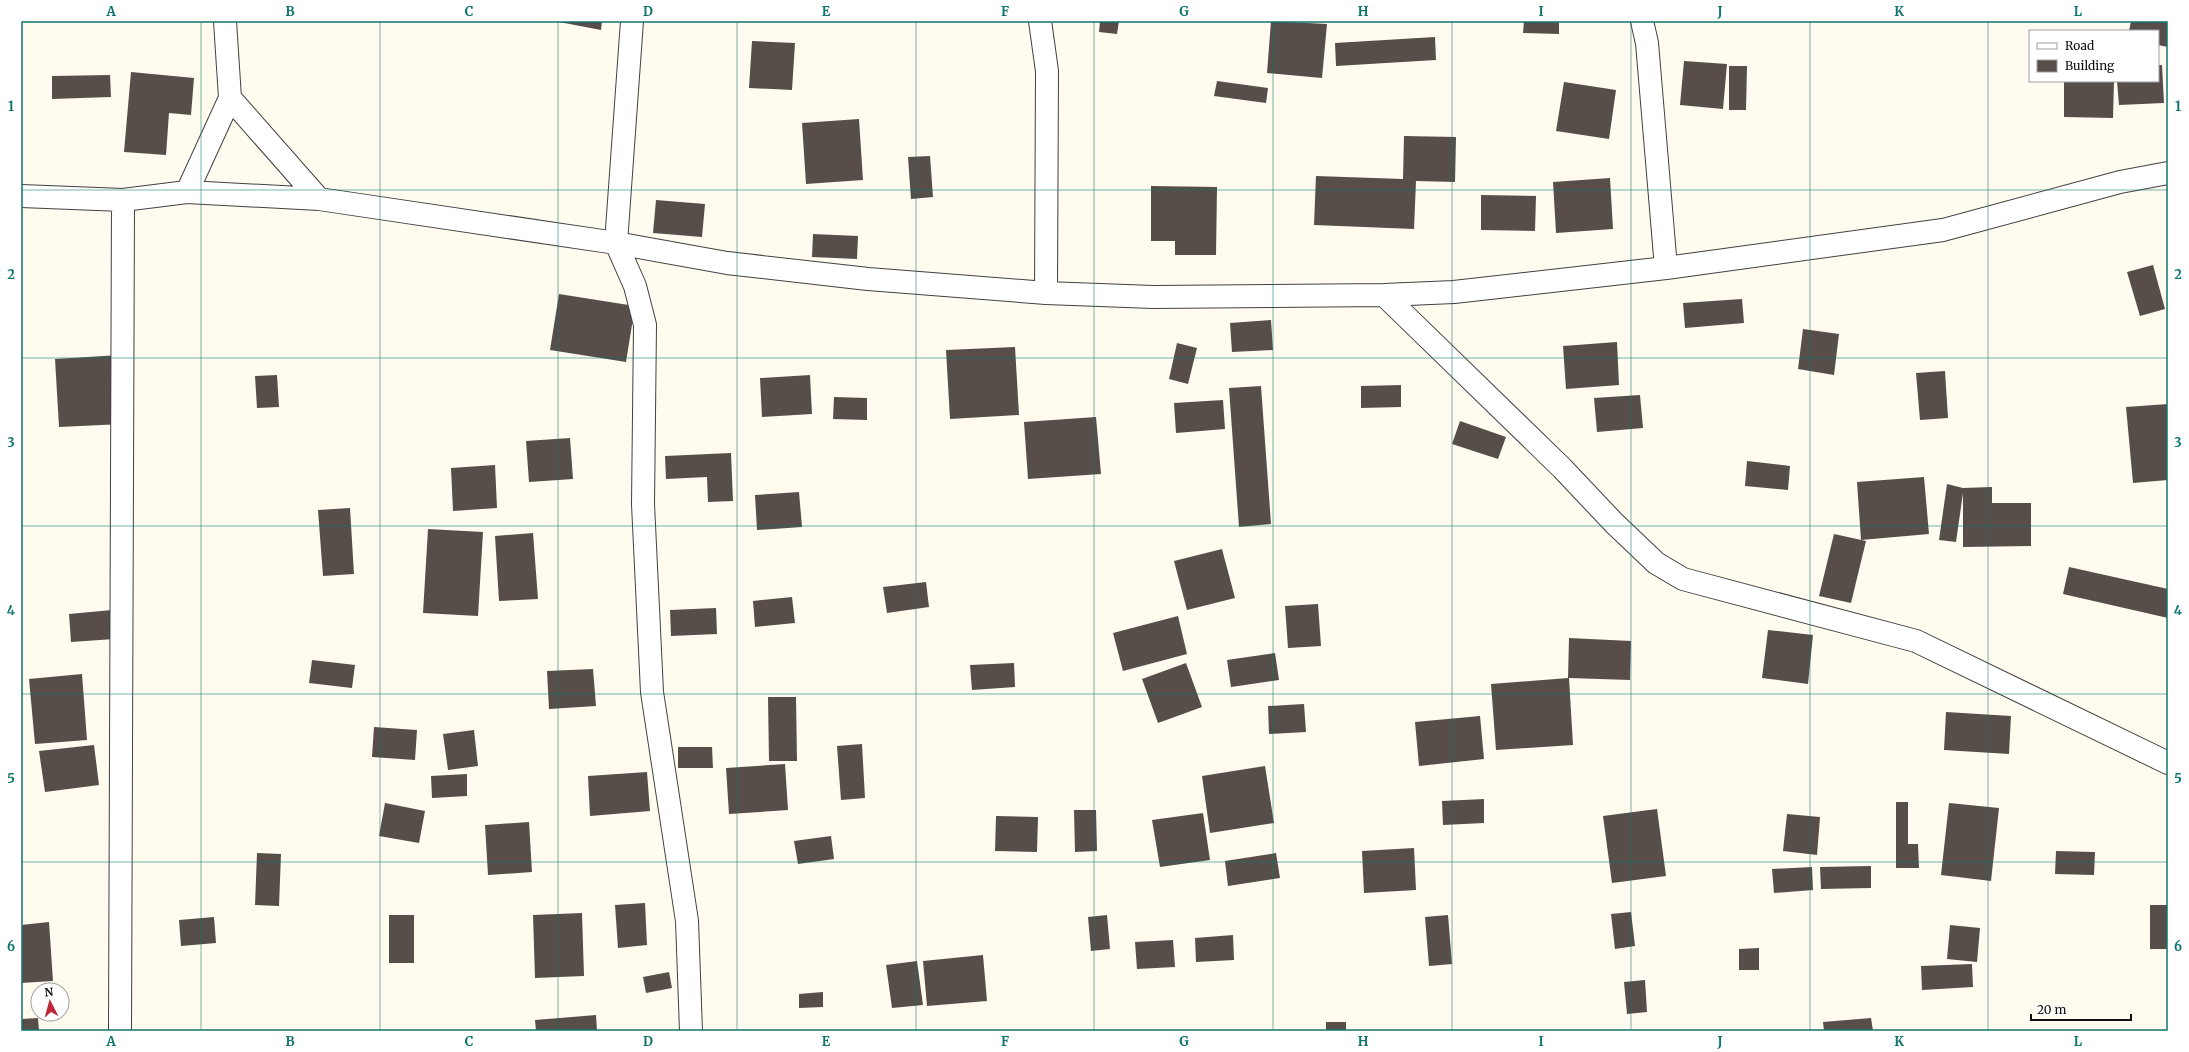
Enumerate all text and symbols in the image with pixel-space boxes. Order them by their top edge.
text: A [105,3,116,20]
text: B [285,3,295,20]
text: C [465,3,474,20]
text: D [643,3,653,20]
text: E [822,3,831,20]
text: F [1001,3,1009,20]
text: G [1179,3,1189,20]
text: H [1358,3,1369,20]
text: I [1538,3,1544,20]
text: J [1716,3,1723,20]
text: K [1894,3,1904,20]
text: L [2074,3,2083,20]
legend [2029,30,2159,82]
text: Road [2065,38,2094,53]
text: Building [2065,58,2115,73]
text: 1 [8,98,14,115]
text: 1 [2175,98,2181,115]
text: 2 [7,266,15,283]
text: 2 [2174,266,2182,283]
text: 3 [7,434,15,451]
text: 3 [2174,434,2182,451]
text: 4 [7,602,16,619]
text: 4 [2174,602,2183,619]
text: 5 [7,770,15,787]
text: 5 [2174,770,2182,787]
text: 6 [7,938,15,955]
text: 6 [2174,938,2182,955]
north arrow [30,982,70,1022]
text: N [44,985,54,999]
scale bar [2031,996,2131,1022]
text: 20 m [2037,1002,2066,1017]
text: A [105,1033,116,1050]
text: B [285,1033,295,1050]
text: C [465,1033,474,1050]
text: D [643,1033,653,1050]
text: E [822,1033,831,1050]
text: F [1001,1033,1009,1050]
text: G [1179,1033,1189,1050]
text: H [1358,1033,1369,1050]
text: I [1538,1033,1544,1050]
text: J [1716,1033,1723,1050]
text: K [1894,1033,1904,1050]
text: L [2074,1033,2083,1050]

